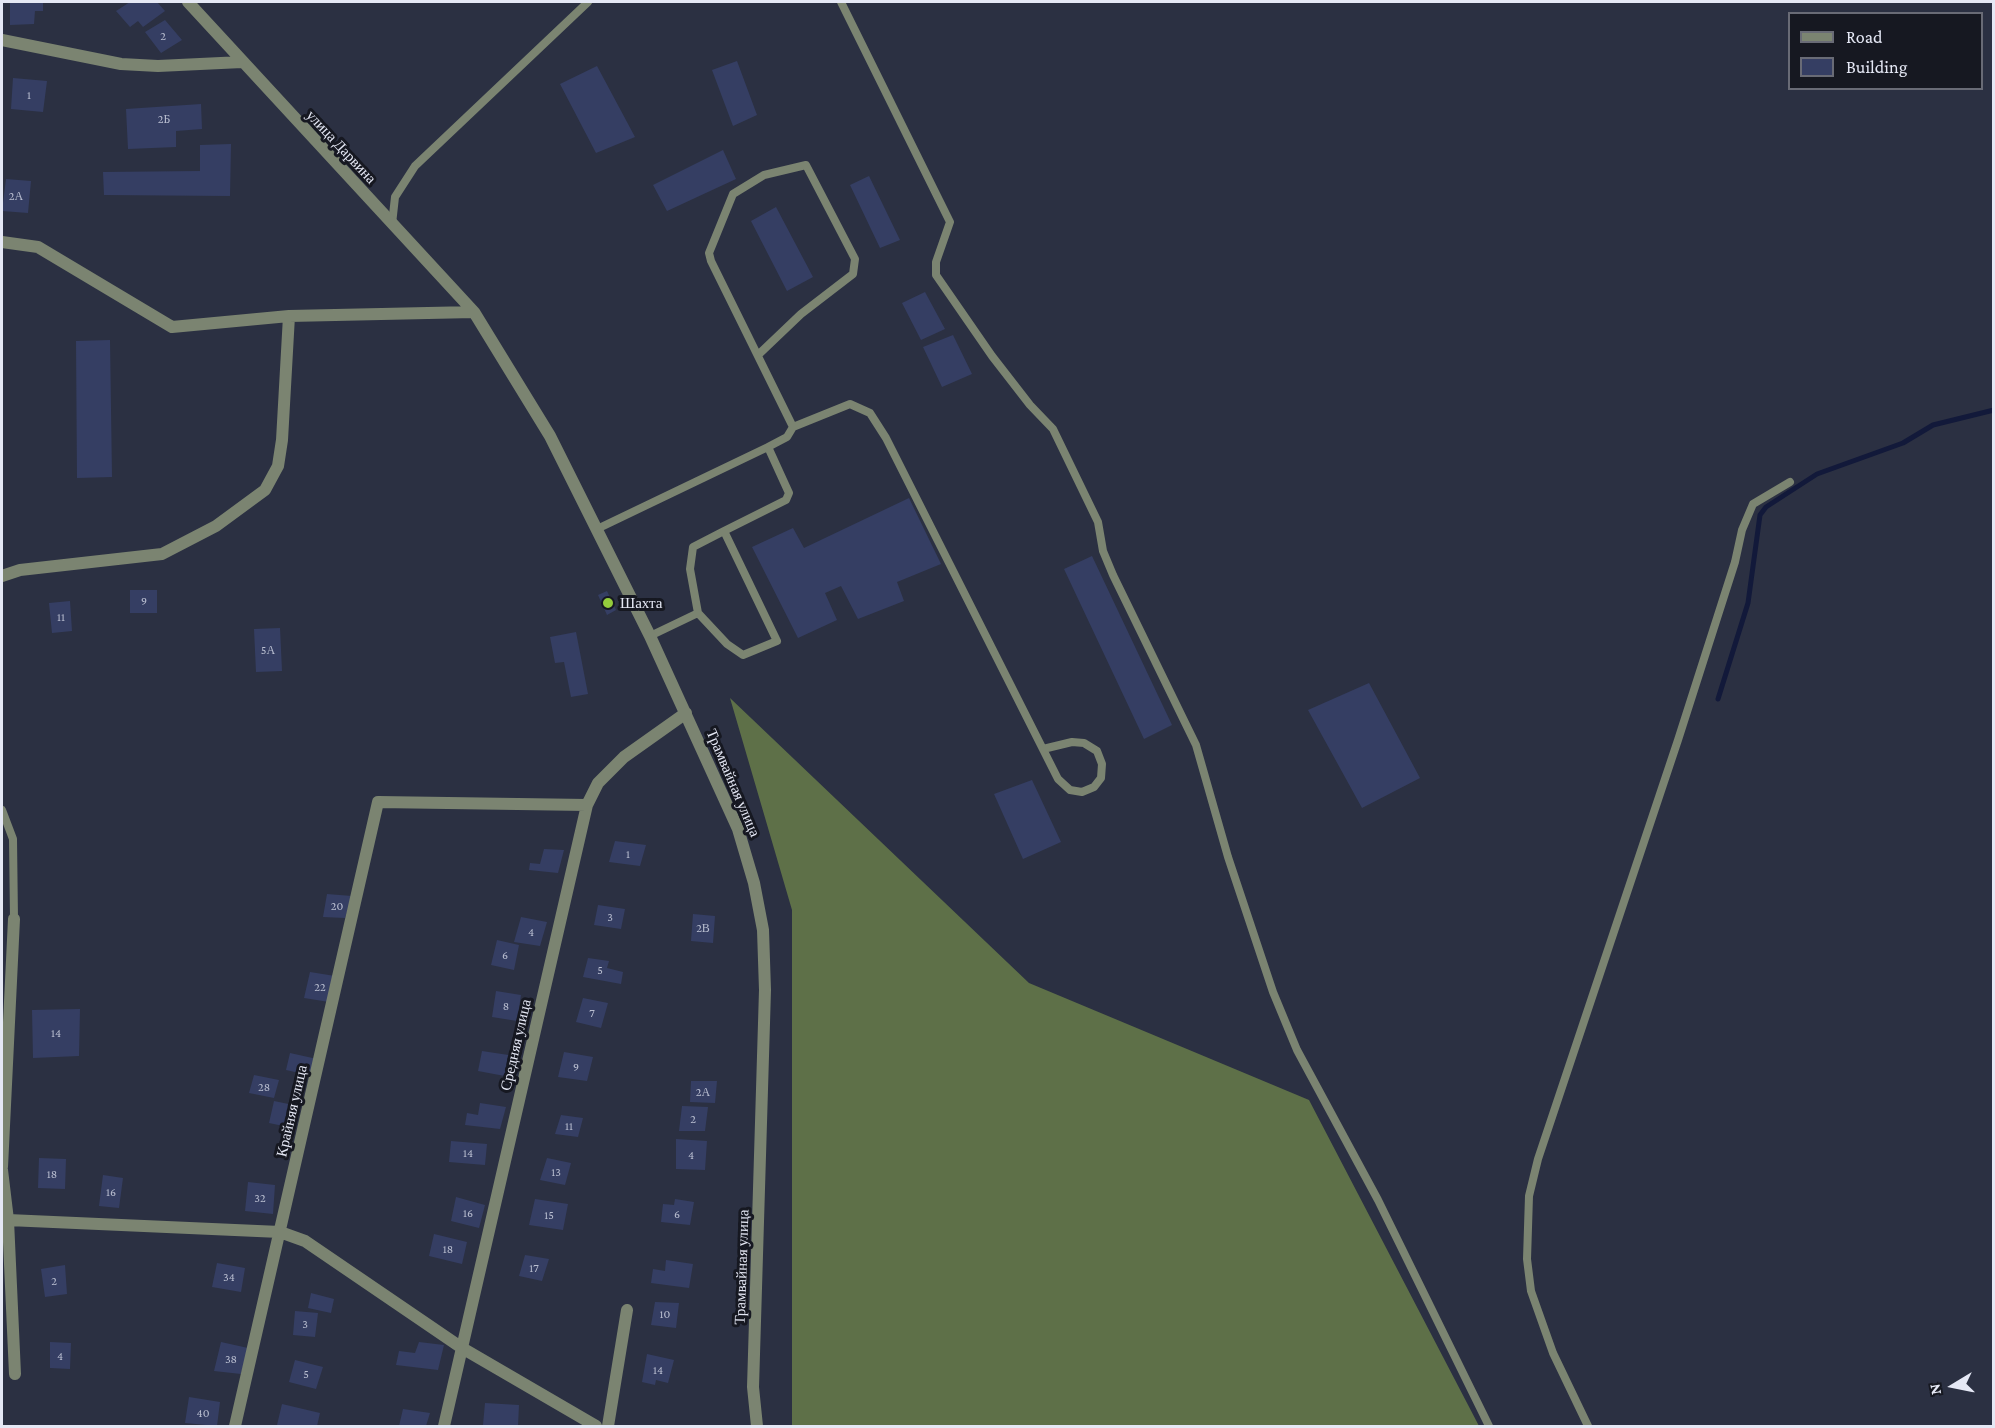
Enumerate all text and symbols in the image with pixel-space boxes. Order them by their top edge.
legend [1788,12,1983,90]
text: Road [1846,27,1883,47]
house number: 2 [160,29,166,43]
text: Building [1846,57,1907,77]
house number: 1 [27,88,31,102]
street label: улица Дарвина [302,106,380,188]
house number: 2Б [158,112,170,126]
house number: 2А [9,189,23,203]
house number: 9 [141,594,147,608]
place label: Шахта [620,594,662,612]
marker: Шахта [601,596,615,610]
house number: 11 [57,610,65,624]
house number: 5А [261,643,275,657]
street label: Трамвайная улица [702,726,764,840]
house number: 1 [626,847,630,861]
house number: 20 [331,899,343,913]
house number: 3 [607,910,613,924]
house number: 2В [696,921,710,935]
house number: 4 [528,925,534,939]
house number: 6 [502,948,508,962]
house number: 5 [597,963,603,977]
house number: 22 [314,980,326,994]
street label: Средняя улица [497,998,535,1092]
house number: 8 [503,999,509,1013]
house number: 7 [589,1006,595,1020]
house number: 14 [51,1026,61,1040]
house number: 9 [573,1060,579,1074]
street label: Крайняя улица [273,1063,311,1159]
house number: 28 [258,1080,270,1094]
house number: 2А [696,1085,710,1099]
house number: 2 [690,1112,696,1126]
house number: 11 [565,1119,573,1133]
house number: 14 [463,1146,473,1160]
house number: 4 [688,1148,694,1162]
house number: 13 [551,1165,561,1179]
house number: 18 [47,1167,57,1181]
house number: 16 [106,1185,116,1199]
house number: 32 [254,1191,266,1205]
house number: 16 [463,1206,473,1220]
house number: 6 [674,1207,680,1221]
house number: 15 [544,1208,554,1222]
street label: Трамвайная улица [731,1209,753,1325]
house number: 18 [443,1242,453,1256]
house number: 17 [529,1261,539,1275]
house number: 34 [223,1270,235,1284]
house number: 2 [51,1274,57,1288]
house number: 10 [660,1307,670,1321]
house number: 3 [302,1317,308,1331]
house number: 4 [57,1349,63,1363]
house number: 38 [225,1352,237,1366]
north arrow [1923,1356,1983,1416]
house number: 14 [653,1363,663,1377]
house number: 5 [303,1367,309,1381]
text: N [1925,1382,1944,1396]
house number: 40 [197,1406,209,1420]

